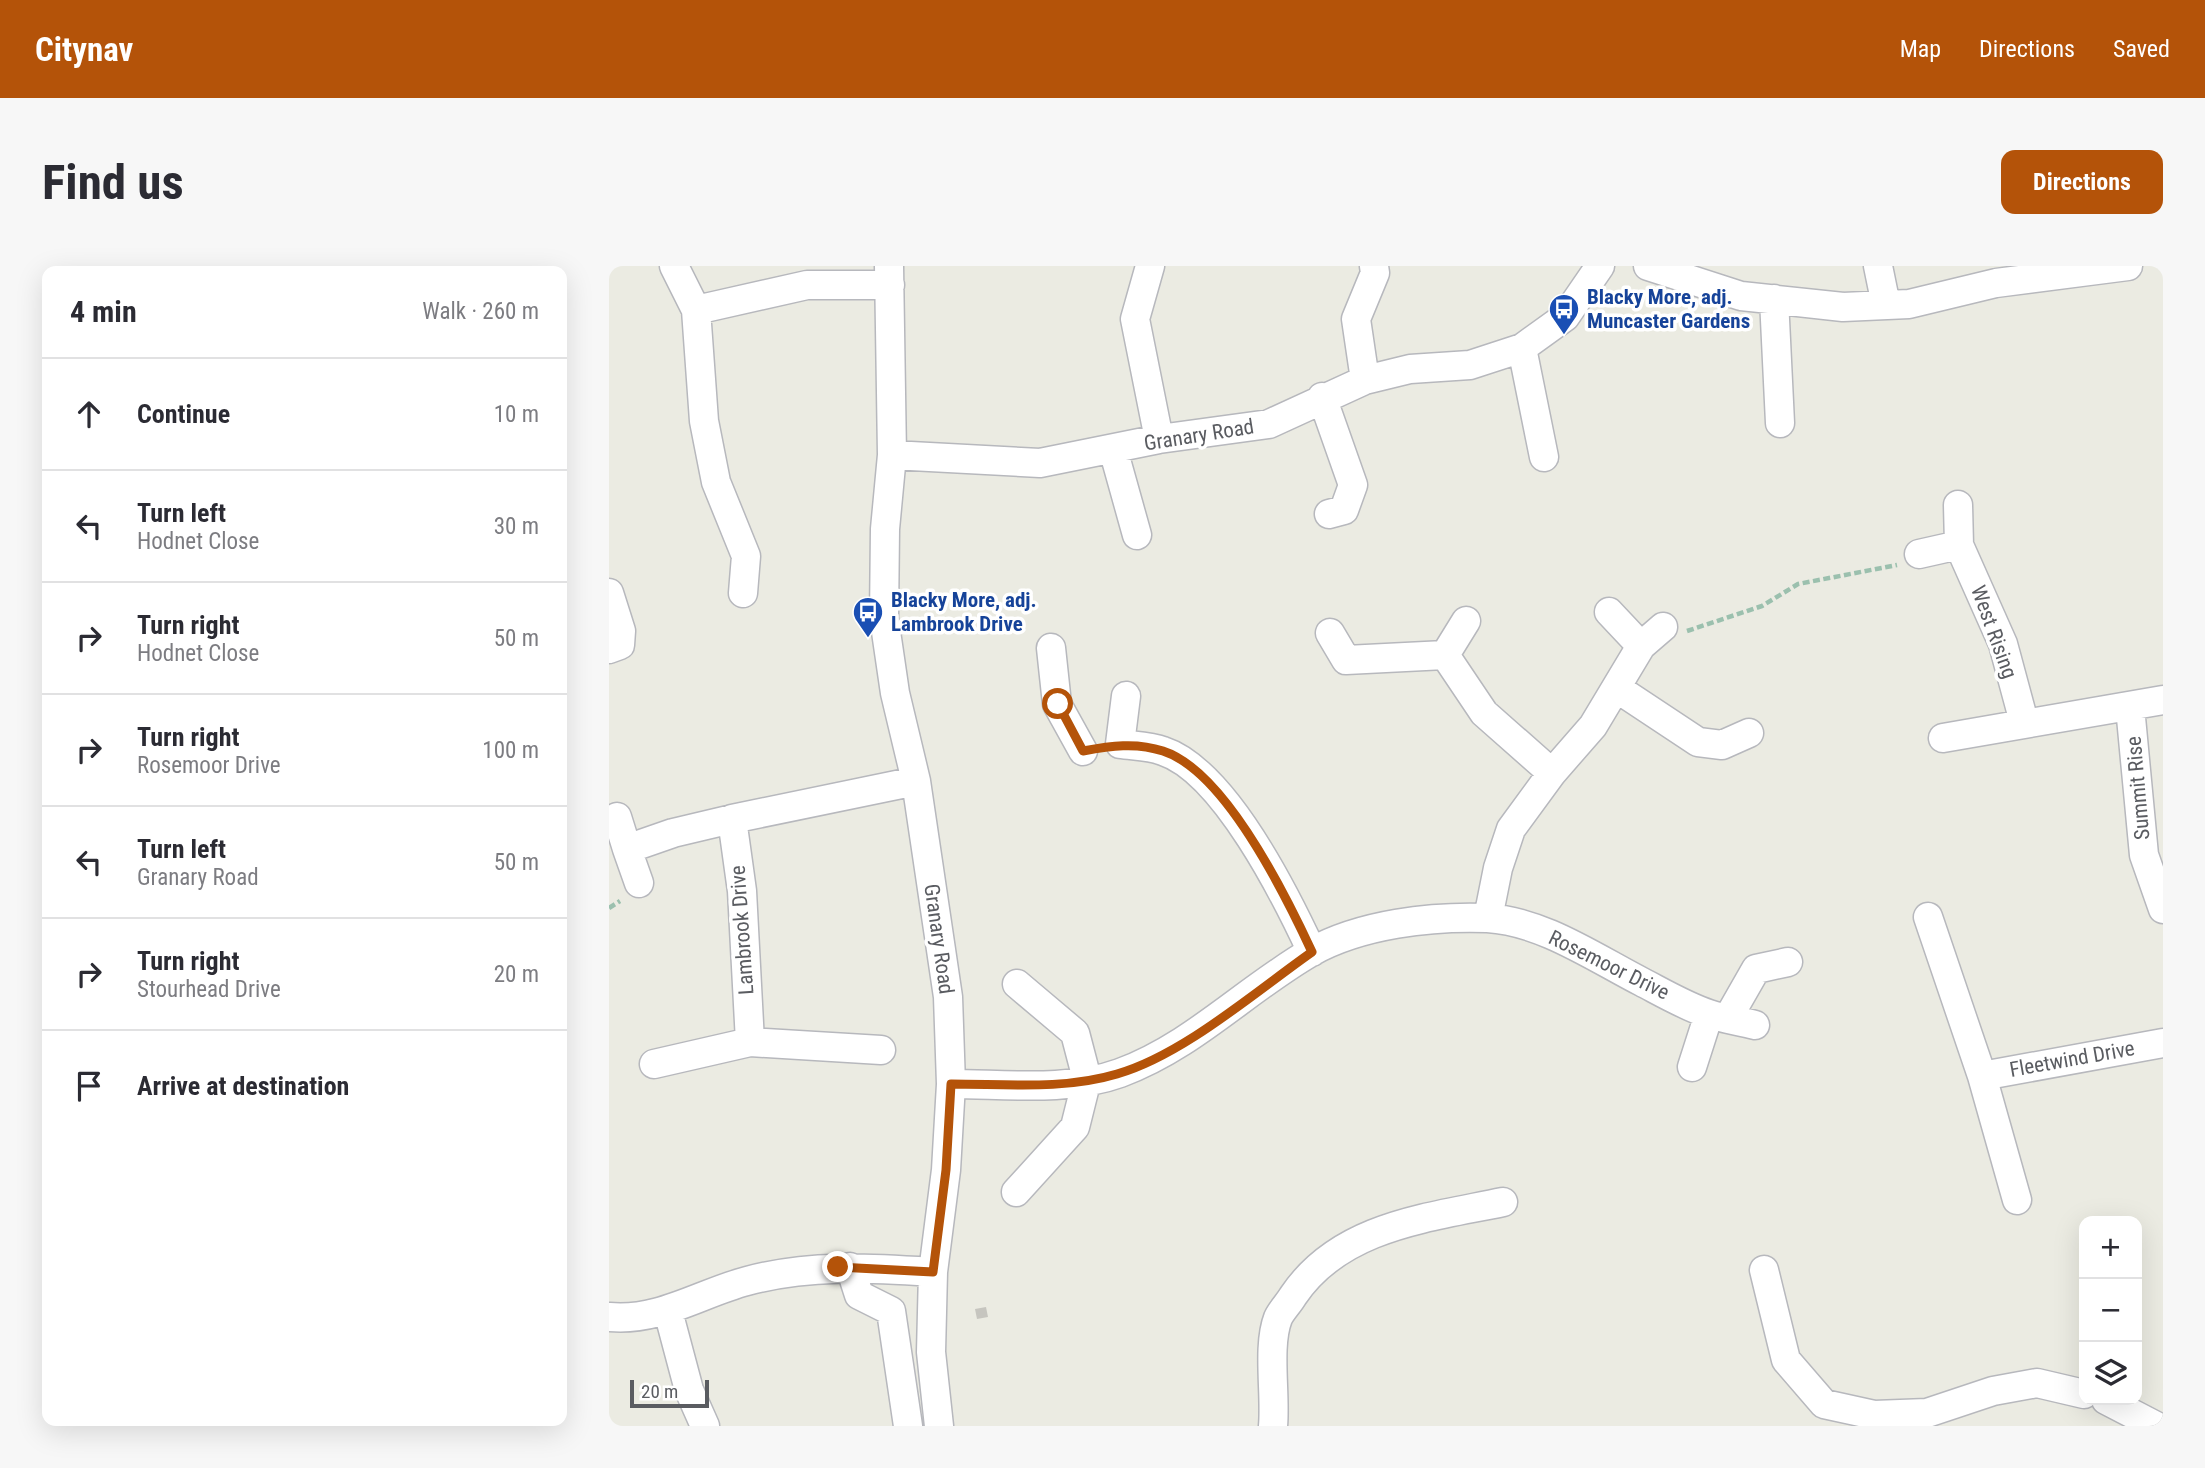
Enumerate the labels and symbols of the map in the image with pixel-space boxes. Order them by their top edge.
place label: Blacky More, adj. Muncaster Gardens [1587,285,1750,333]
bus stop icon: Blacky More, adj. Muncaster Gardens [1547,292,1581,336]
street label: Granary Road [1142,414,1256,456]
street label: West Rising [1966,582,2022,682]
place label: Blacky More, adj. Lambrook Drive [891,588,1037,636]
bus stop icon: Blacky More, adj. Lambrook Drive [851,595,885,639]
route start [1042,688,1073,719]
street label: Summit Rise [2122,735,2154,841]
street label: Lambrook Drive [725,864,758,996]
street label: Granary Road [919,882,959,996]
street label: Rosemoor Drive [1545,925,1673,1005]
street label: Fleetwind Drive [2008,1036,2137,1082]
route end [822,1251,853,1282]
scale bar [630,1377,709,1409]

